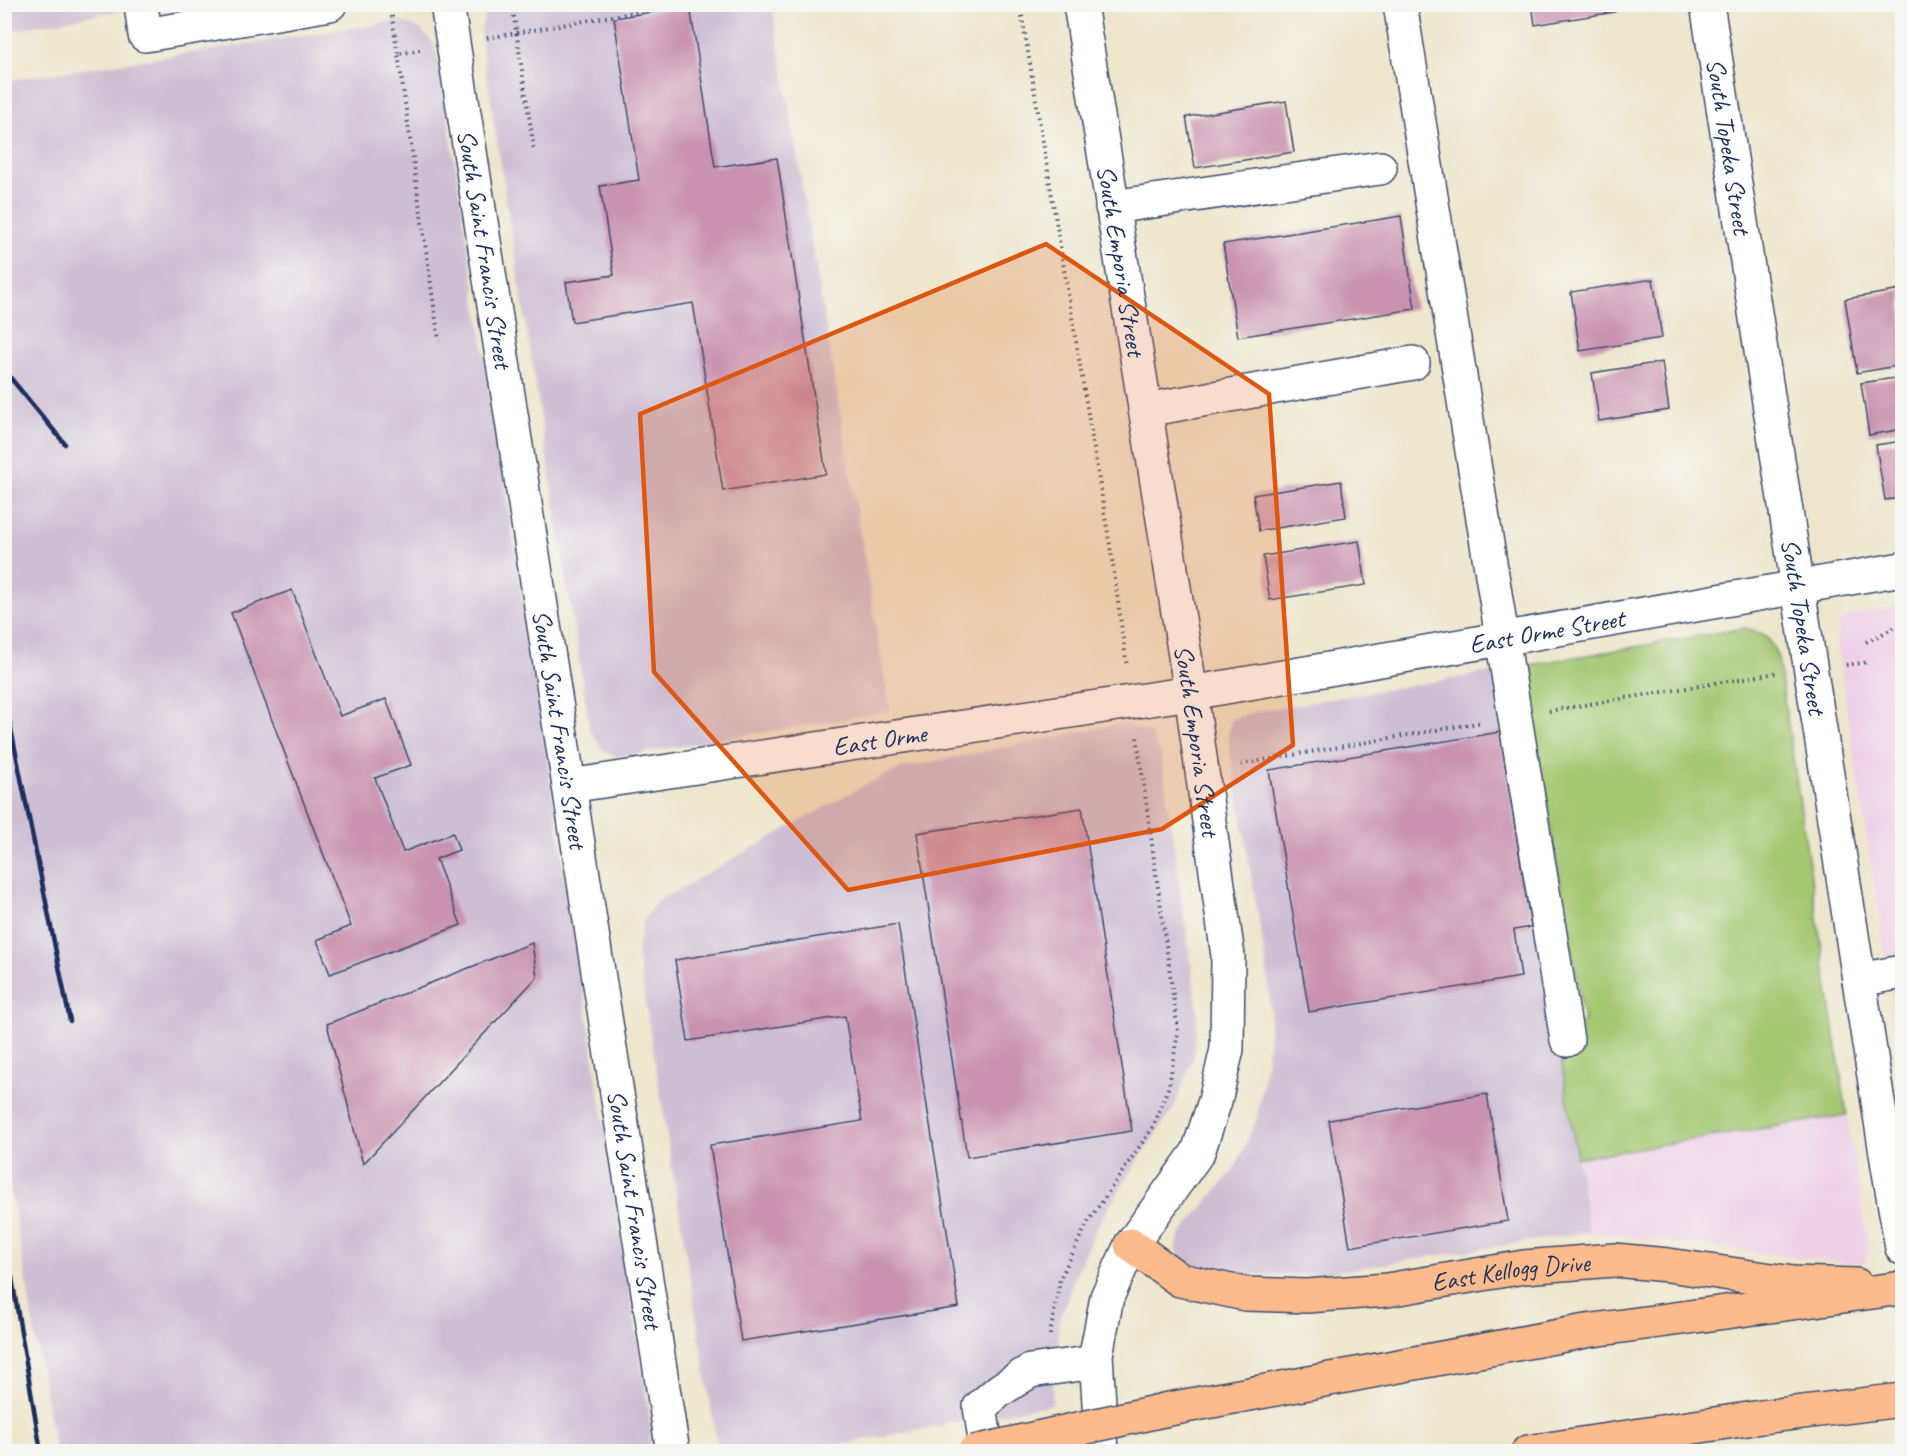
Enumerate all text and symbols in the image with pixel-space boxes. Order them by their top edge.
street label: South Topeka Street [1699,56,1759,239]
street label: South Saint Francis Street [450,127,521,373]
street label: South Emporia Street [1090,163,1153,361]
street label: South Topeka Street [1774,536,1834,719]
street label: East Orme Street [1467,601,1629,661]
street label: South Saint Francis Street [525,607,595,853]
street label: South Emporia Street [1167,643,1228,841]
street label: East Orme [831,716,931,763]
street label: South Saint Francis Street [600,1088,670,1334]
street label: East Kellogg Drive [1429,1245,1592,1299]

